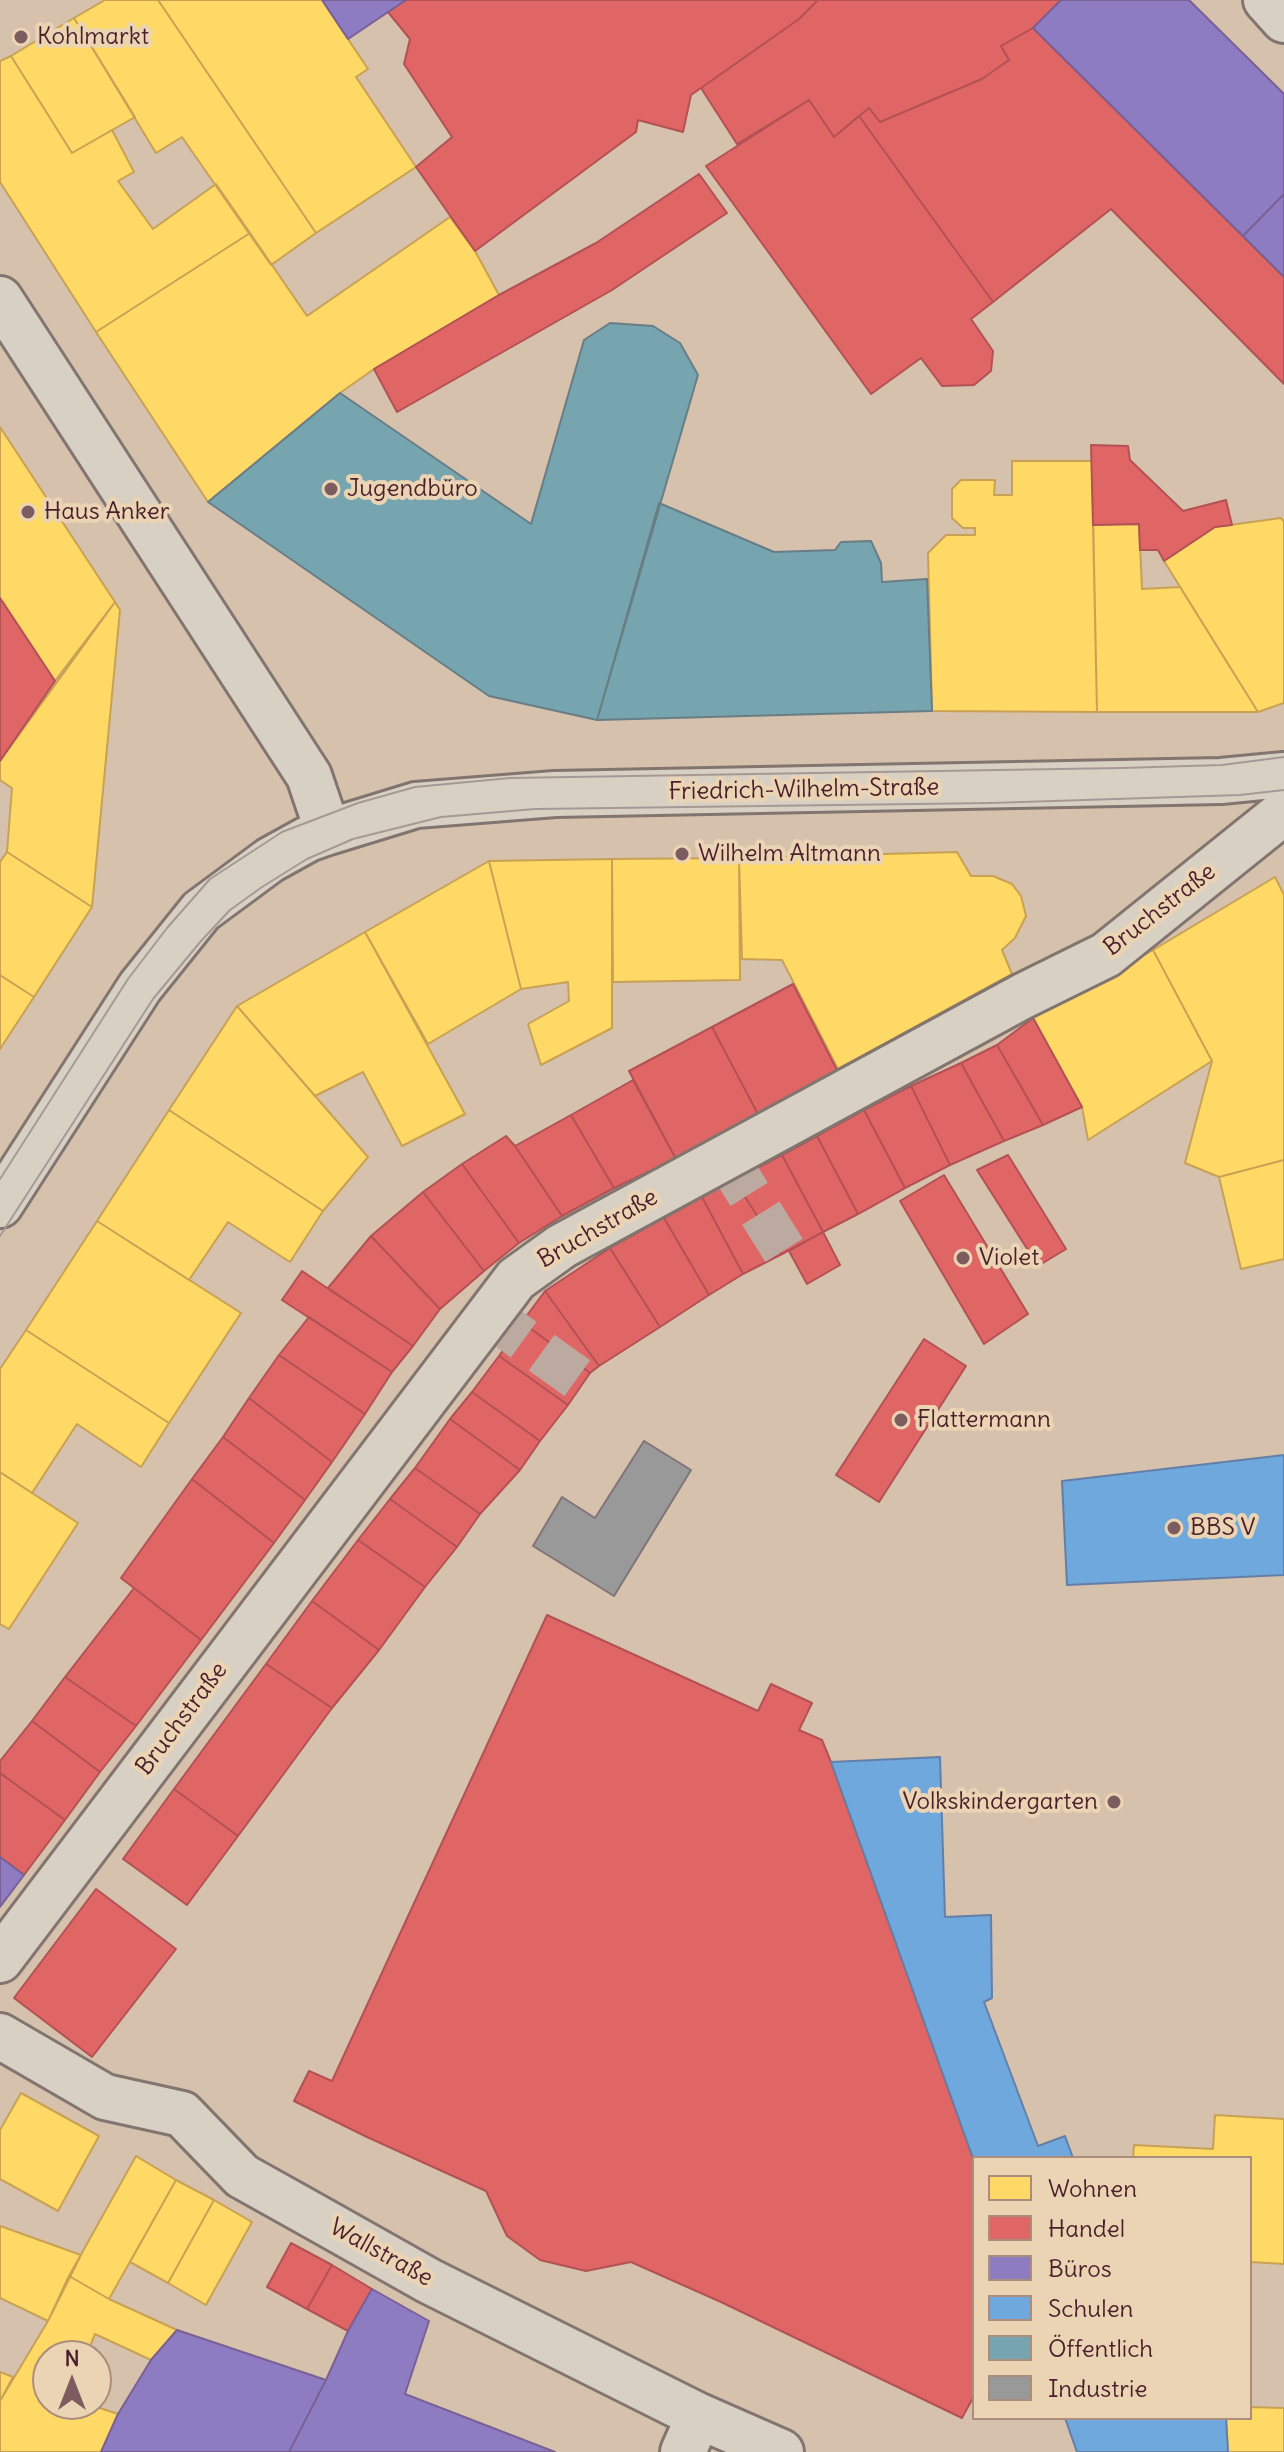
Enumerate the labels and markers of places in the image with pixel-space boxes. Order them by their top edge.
place label: Kohlmarkt [37,23,149,51]
marker: Kohlmarkt [12,28,30,46]
place label: Jugendbüro [347,475,478,503]
marker: Jugendbüro [322,480,340,498]
place label: Haus Anker [44,498,170,526]
marker: Haus Anker [19,503,37,521]
place label: Wilhelm Altmann [698,840,881,868]
marker: Wilhelm Altmann [673,845,691,863]
place label: Violet [979,1244,1039,1272]
marker: Violet [954,1249,972,1267]
place label: Flattermann [917,1406,1051,1434]
marker: Flattermann [892,1411,910,1429]
place label: BBS V [1190,1514,1255,1542]
marker: BBS V [1165,1519,1183,1537]
place label: Volkskindergarten [902,1788,1098,1816]
marker: Volkskindergarten [1105,1793,1123,1811]

